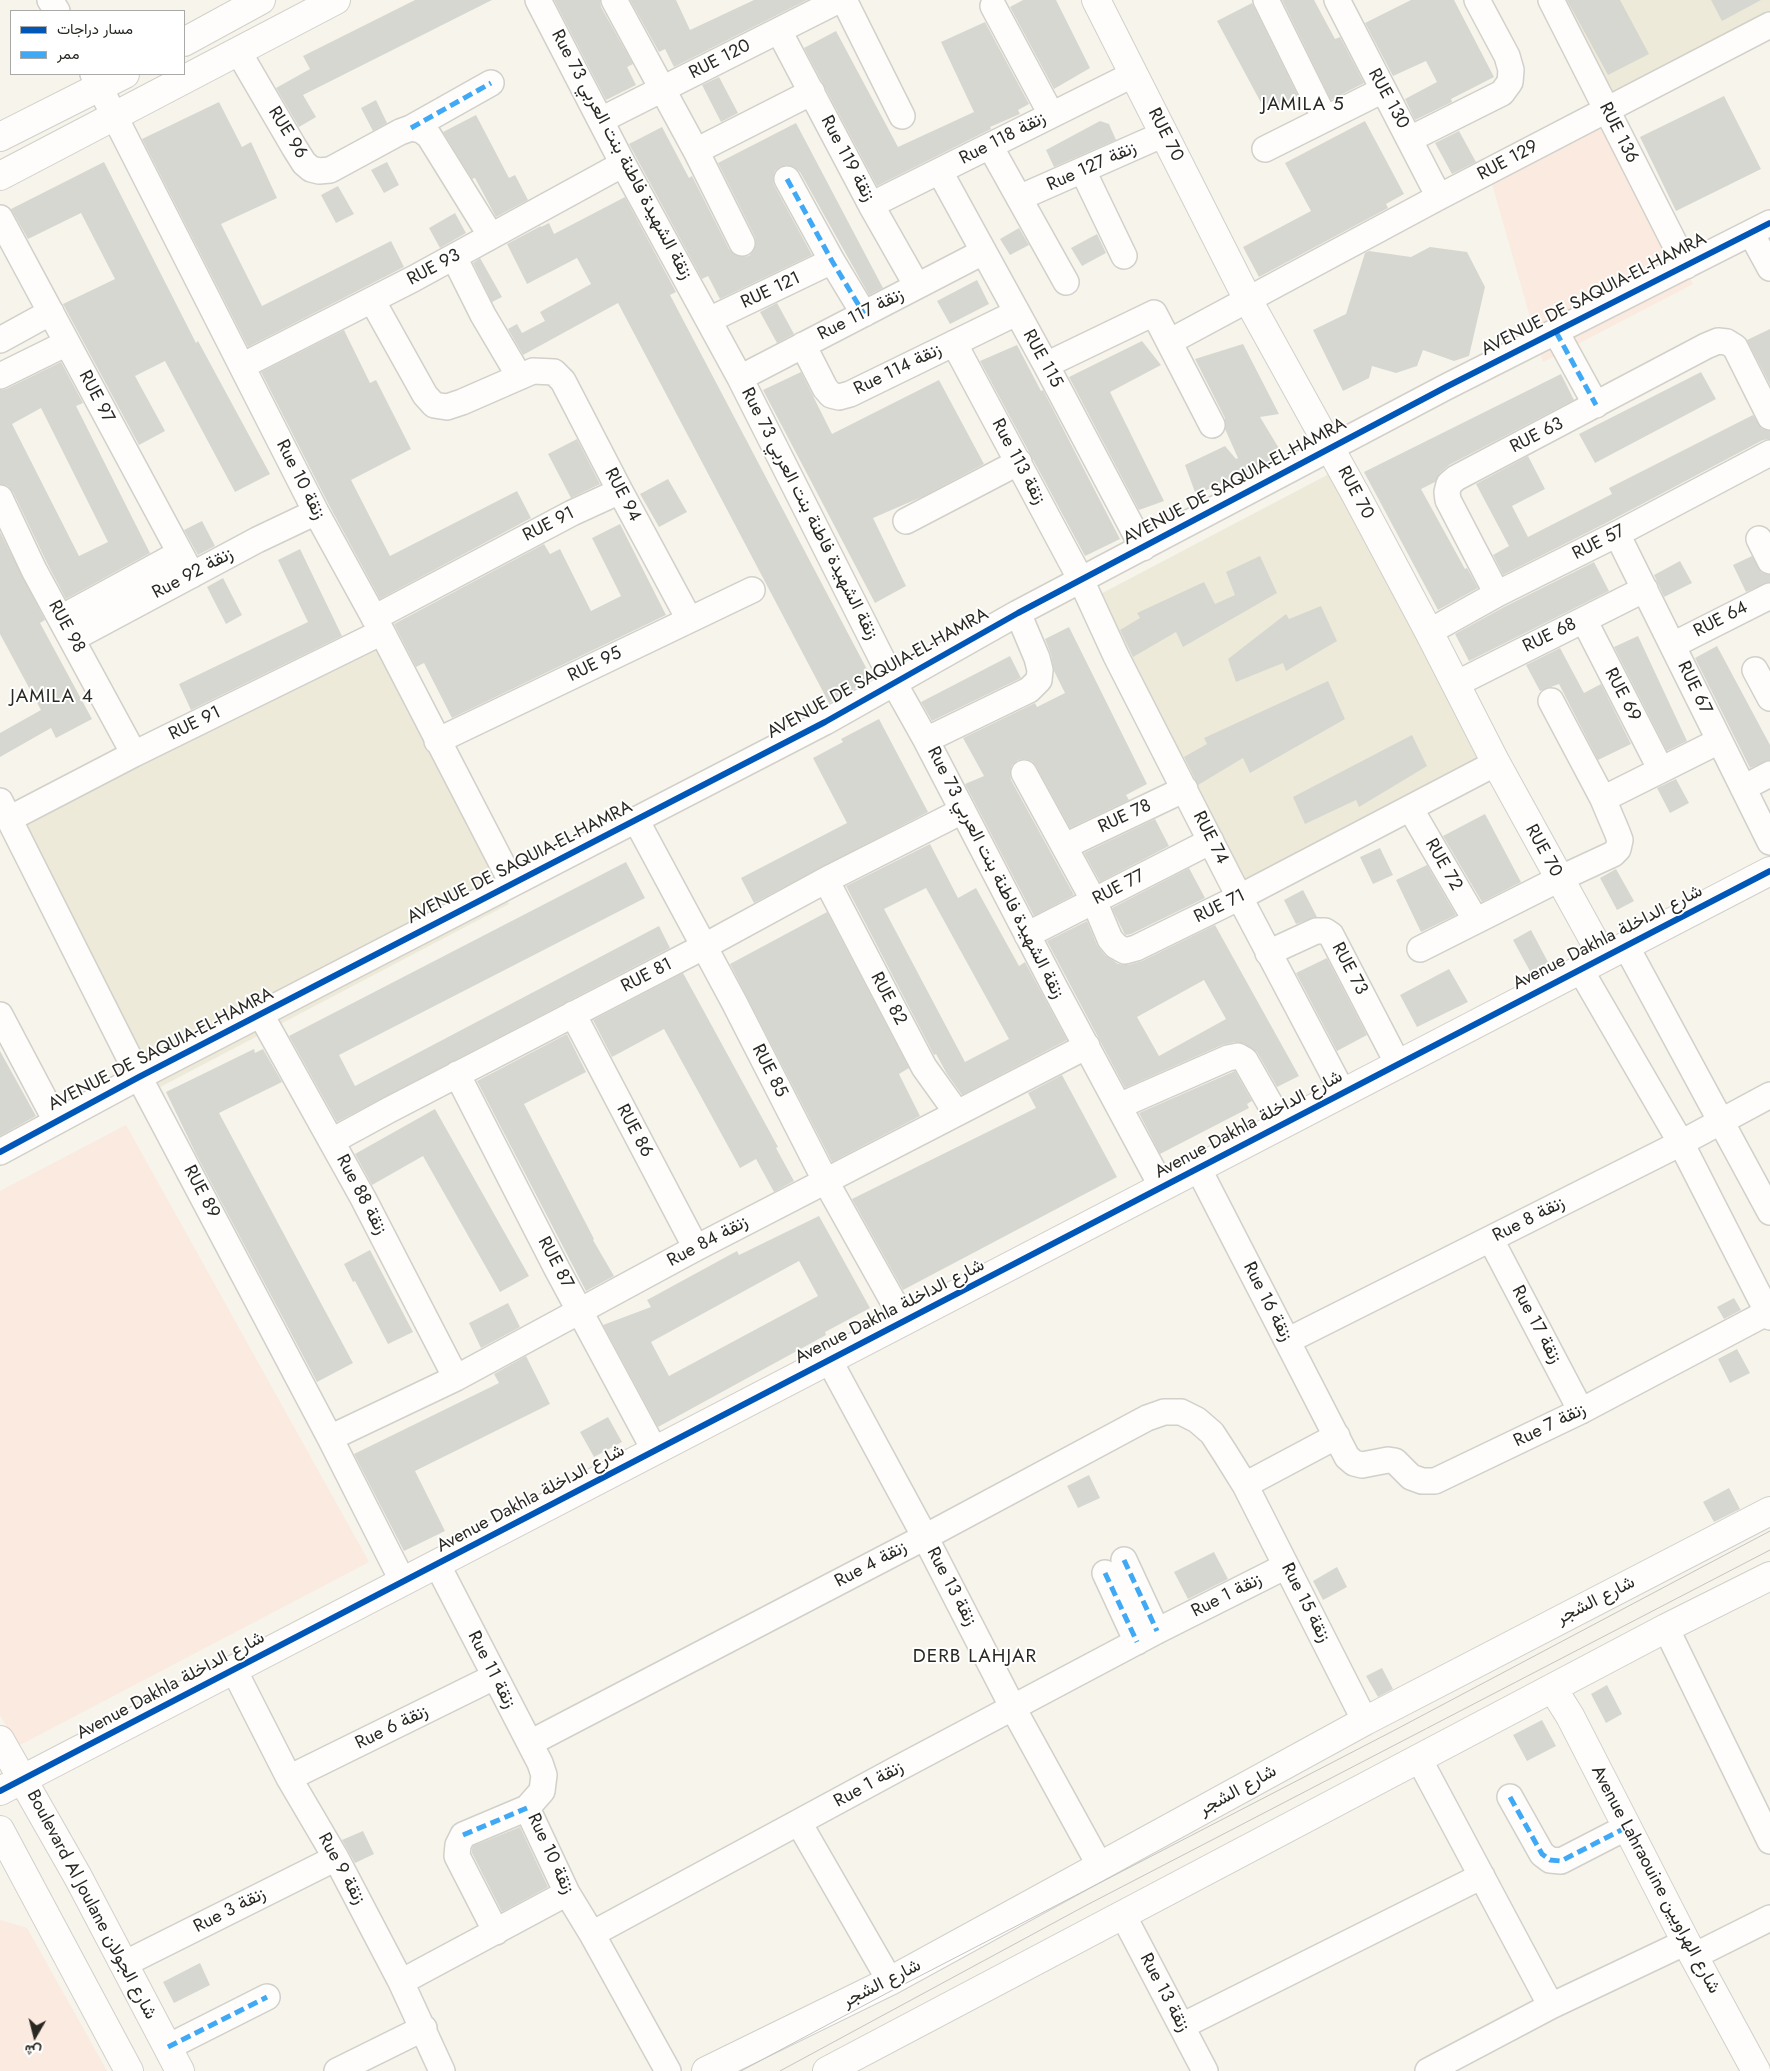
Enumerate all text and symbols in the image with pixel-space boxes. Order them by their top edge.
legend [10,10,185,75]
text: مسار دراجات [57,18,133,40]
street label: Rue 73 زنقة الشهيدة فاطنة بنت العربي [546,26,696,284]
street label: RUE 120 [686,35,754,85]
text: ممر [57,43,79,65]
street label: RUE 130 [1363,65,1413,133]
district label: JAMILA 5 [1260,94,1346,116]
street label: RUE 136 [1594,99,1642,167]
street label: RUE 96 [263,103,311,163]
street label: RUE 70 [1142,105,1188,165]
street label: Rue 118 زنقة [956,108,1050,170]
street label: Rue 119 زنقة [815,112,879,206]
street label: RUE 129 [1474,136,1542,186]
street label: Rue 127 زنقة [1044,138,1140,196]
street label: AVENUE DE SAQUIA-EL-HAMRA [1478,229,1710,361]
street label: RUE 93 [404,245,464,291]
street label: RUE 121 [738,268,804,314]
street label: Rue 117 زنقة [814,284,908,346]
street label: RUE 115 [1017,326,1067,392]
street label: Rue 114 زنقة [851,340,945,400]
street label: RUE 97 [73,367,119,427]
street label: Rue 73 زنقة الشهيدة فاطنة بنت العربي [736,384,882,644]
street label: RUE 63 [1507,413,1567,459]
street label: AVENUE DE SAQUIA-EL-HAMRA [1120,414,1350,550]
street label: Rue 113 زنقة [986,415,1050,509]
street label: Rue 10 زنقة [271,436,329,524]
street label: RUE 70 [1332,463,1378,523]
street label: RUE 94 [599,465,645,525]
street label: RUE 91 [520,503,578,547]
street label: RUE 57 [1569,521,1629,565]
street label: Rue 92 زنقة [149,544,237,604]
street label: RUE 98 [43,597,89,657]
street label: RUE 64 [1690,597,1752,643]
street label: AVENUE DE SAQUIA-EL-HAMRA [764,604,992,744]
street label: RUE 68 [1520,614,1580,658]
street label: RUE 95 [565,643,625,687]
street label: RUE 67 [1672,658,1716,718]
street label: RUE 69 [1599,665,1645,725]
district label: JAMILA 4 [9,686,95,708]
street label: RUE 91 [165,702,225,746]
street label: Rue 73 زنقة الشهيدة فاطنة بنت العربي [922,743,1068,1003]
street label: RUE 78 [1095,795,1155,839]
street label: AVENUE DE SAQUIA-EL-HAMRA [404,797,636,929]
street label: RUE 74 [1188,808,1232,868]
street label: RUE 70 [1520,821,1566,881]
street label: RUE 72 [1420,835,1466,895]
street label: RUE 77 [1089,866,1149,910]
street label: Avenue Dakhla شارع الداخلة [1510,881,1706,995]
street label: RUE 71 [1191,885,1249,929]
street label: RUE 73 [1326,939,1372,999]
street label: RUE 81 [618,954,676,998]
street label: RUE 82 [865,969,911,1029]
street label: AVENUE DE SAQUIA-EL-HAMRA [45,984,277,1116]
street label: RUE 85 [747,1041,791,1101]
street label: Avenue Dakhla شارع الداخلة [1151,1066,1347,1184]
street label: RUE 86 [611,1101,657,1161]
street label: Rue 88 زنقة [331,1151,391,1239]
street label: RUE 89 [178,1162,224,1222]
street label: Rue 8 زنقة [1489,1193,1569,1247]
street label: Rue 84 زنقة [664,1212,752,1272]
street label: RUE 87 [532,1233,578,1293]
street label: Avenue Dakhla شارع الداخلة [792,1255,988,1369]
street label: Rue 16 زنقة [1238,1259,1296,1345]
street label: Rue 17 زنقة [1506,1282,1566,1368]
street label: Rue 7 زنقة [1510,1399,1590,1453]
street label: Avenue Dakhla شارع الداخلة [433,1440,629,1558]
street label: Rue 4 زنقة [831,1537,911,1593]
street label: Rue 13 زنقة [921,1544,981,1630]
street label: Rue 15 زنقة [1276,1560,1334,1646]
street label: Rue 1 زنقة [1188,1569,1266,1623]
street label: شارع الشجر [1553,1572,1639,1630]
street label: Avenue Dakhla شارع الداخلة [73,1627,269,1745]
street label: Rue 11 زنقة [462,1628,520,1712]
district label: DERB LAHJAR [911,1646,1039,1668]
street label: Rue 6 زنقة [352,1701,432,1755]
street label: Rue 1 زنقة [831,1757,907,1813]
street label: شارع الشجر [1195,1761,1281,1821]
street label: Avenue Lahraouine شارع الهراويين [1586,1762,1724,1998]
street label: Boulevard Al Joulane شارع الجولان [21,1787,161,2023]
street label: Rue 10 زنقة [522,1810,578,1898]
street label: Rue 9 زنقة [313,1830,369,1908]
street label: Rue 3 زنقة [190,1884,270,1938]
street label: Rue 13 زنقة [1134,1950,1194,2036]
street label: شارع الشجر [839,1955,925,2013]
north arrow [10,2011,60,2061]
text: ش [23,2040,43,2062]

